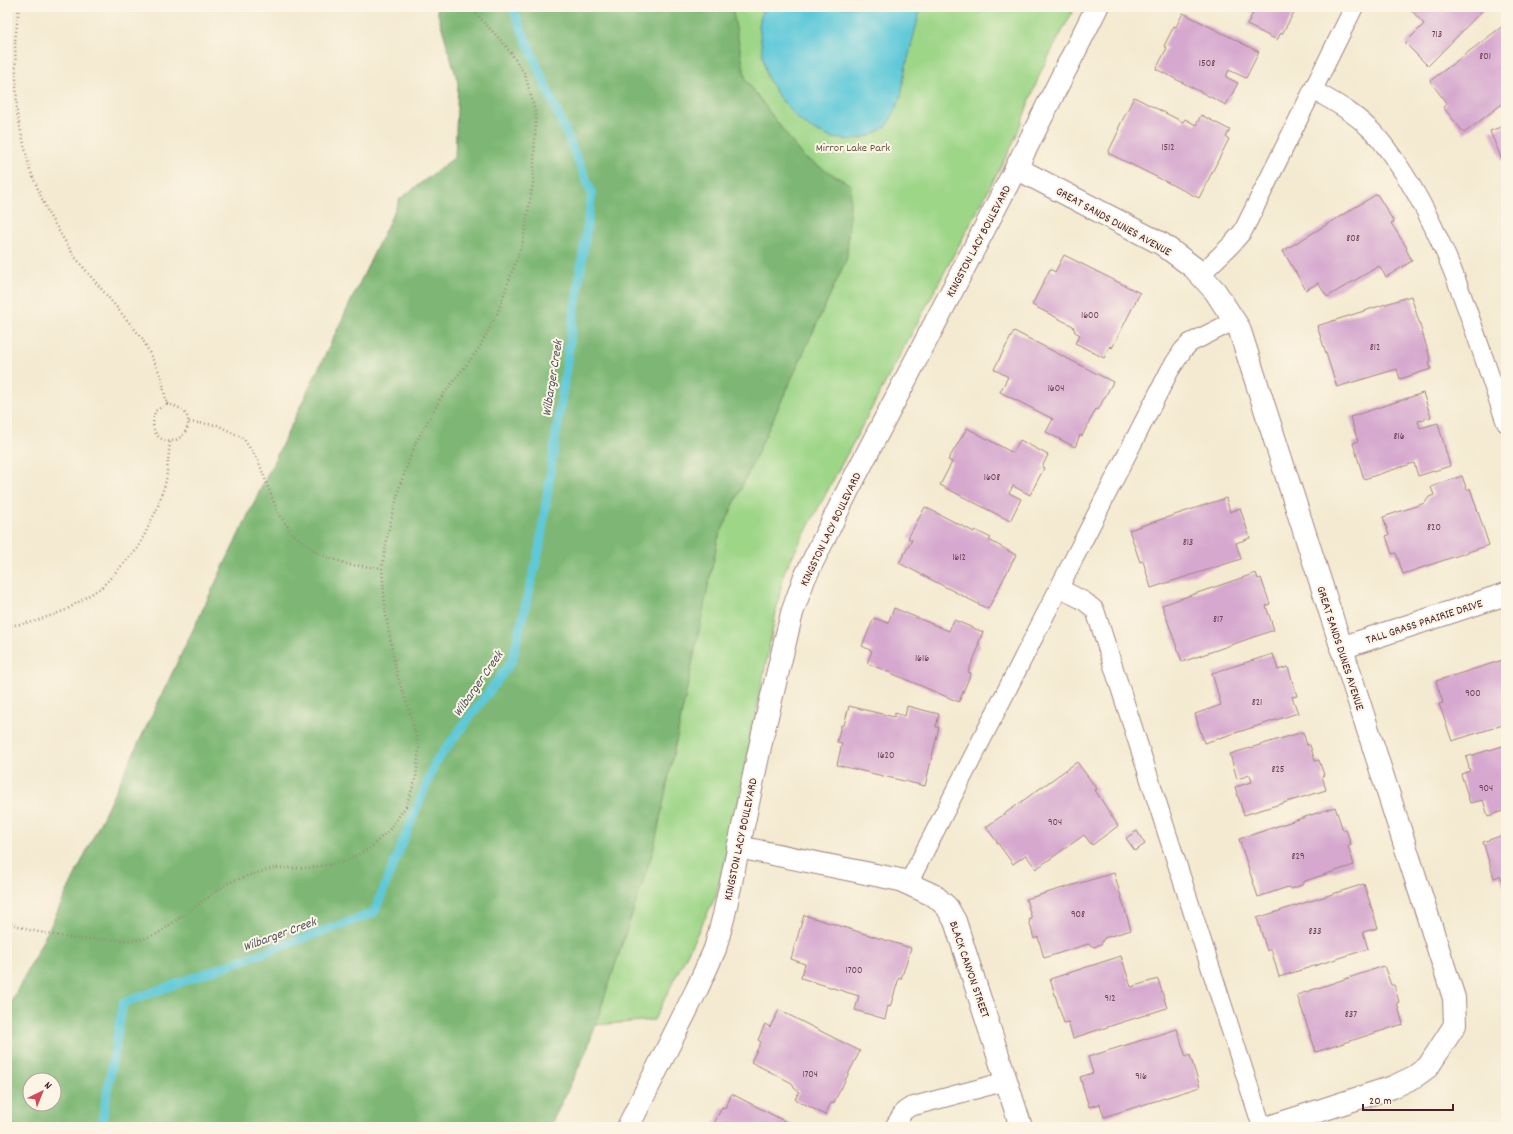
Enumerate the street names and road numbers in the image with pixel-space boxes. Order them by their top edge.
street label: KINGSTON LACY BOULEVARD [943,183,1016,301]
street label: GREAT SANDS DUNES AVENUE [1052,183,1175,261]
street label: KINGSTON LACY BOULEVARD [796,470,866,589]
street label: GREAT SANDS DUNES AVENUE [1311,584,1368,713]
street label: TALL GRASS PRAIRIE DRIVE [1364,595,1486,649]
street label: KINGSTON LACY BOULEVARD [720,777,763,902]
street label: BLACK CANYON STREET [944,919,993,1020]

